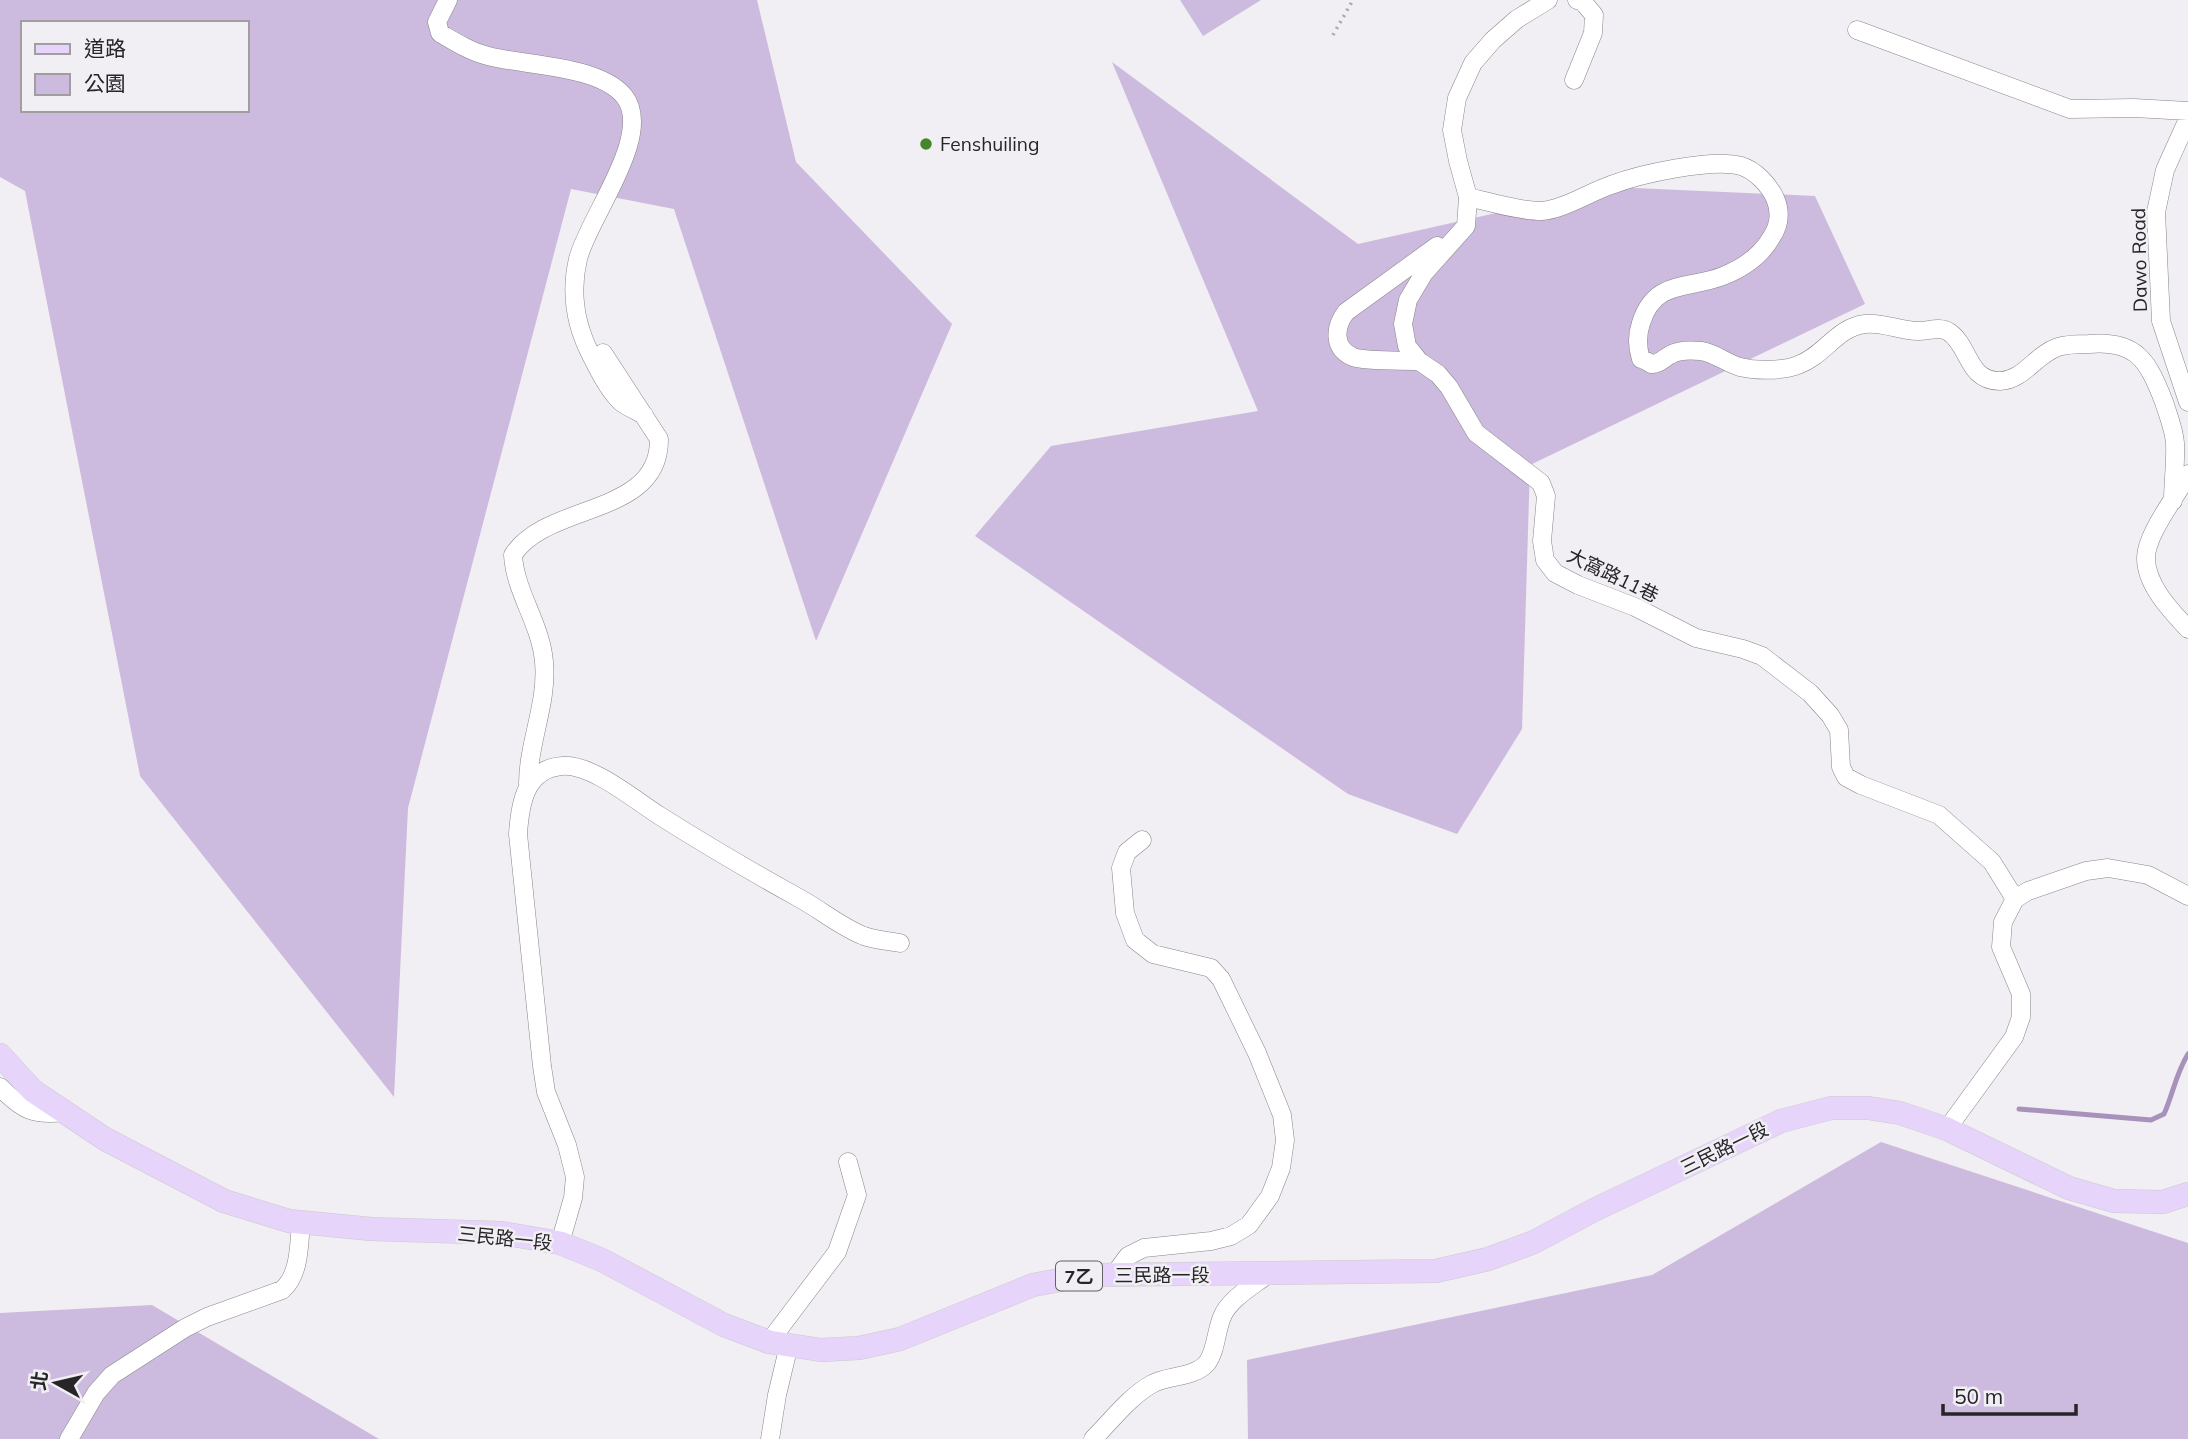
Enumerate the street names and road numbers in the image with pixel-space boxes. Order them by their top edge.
street label: Dawo Road [2126,208,2152,312]
street label: 大窩路11巷 [1563,543,1663,607]
street label: 三民路一段 [1676,1116,1772,1180]
street label: 三民路一段 [456,1221,554,1255]
road number: 7乙 [1056,1261,1102,1290]
street label: 三民路一段 [1114,1263,1210,1287]

